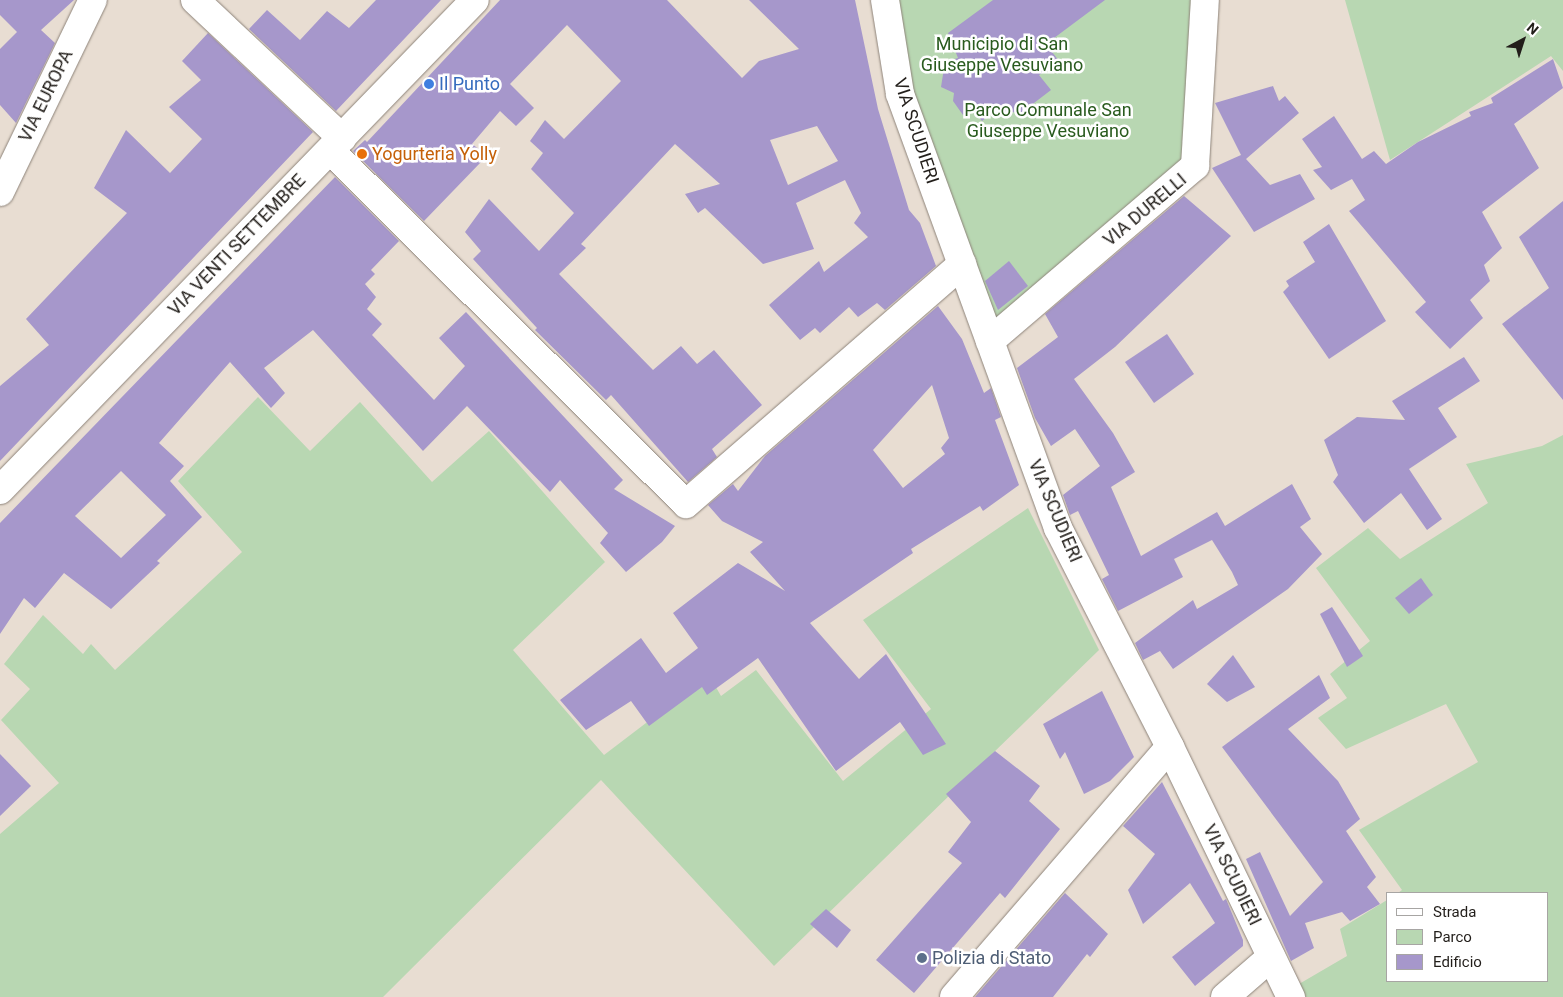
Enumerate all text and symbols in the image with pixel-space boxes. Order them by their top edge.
north arrow [1498,15,1548,65]
text: N [1524,19,1542,38]
park label: Municipio di San Giuseppe Vesuviano [921,34,1083,76]
street label: VIA EUROPA [14,46,78,146]
place label: Il Punto [439,73,500,95]
street label: VIA SCUDIERI [889,75,943,187]
marker: Il Punto [423,78,435,90]
park label: Parco Comunale San Giuseppe Vesuviano [964,100,1132,142]
place label: Yogurteria Yolly [372,143,497,165]
marker: Yogurteria Yolly [356,148,368,160]
street label: VIA DURELLI [1099,169,1191,251]
street label: VIA VENTI SETTEMBRE [164,170,310,320]
street label: VIA SCUDIERI [1024,456,1086,566]
street label: VIA SCUDIERI [1198,821,1266,929]
legend [1386,892,1548,982]
text: Strada [1433,903,1476,921]
text: Parco [1433,928,1472,946]
place label: Polizia di Stato [932,947,1051,969]
marker: Polizia di Stato [916,952,928,964]
text: Edificio [1433,953,1482,971]

